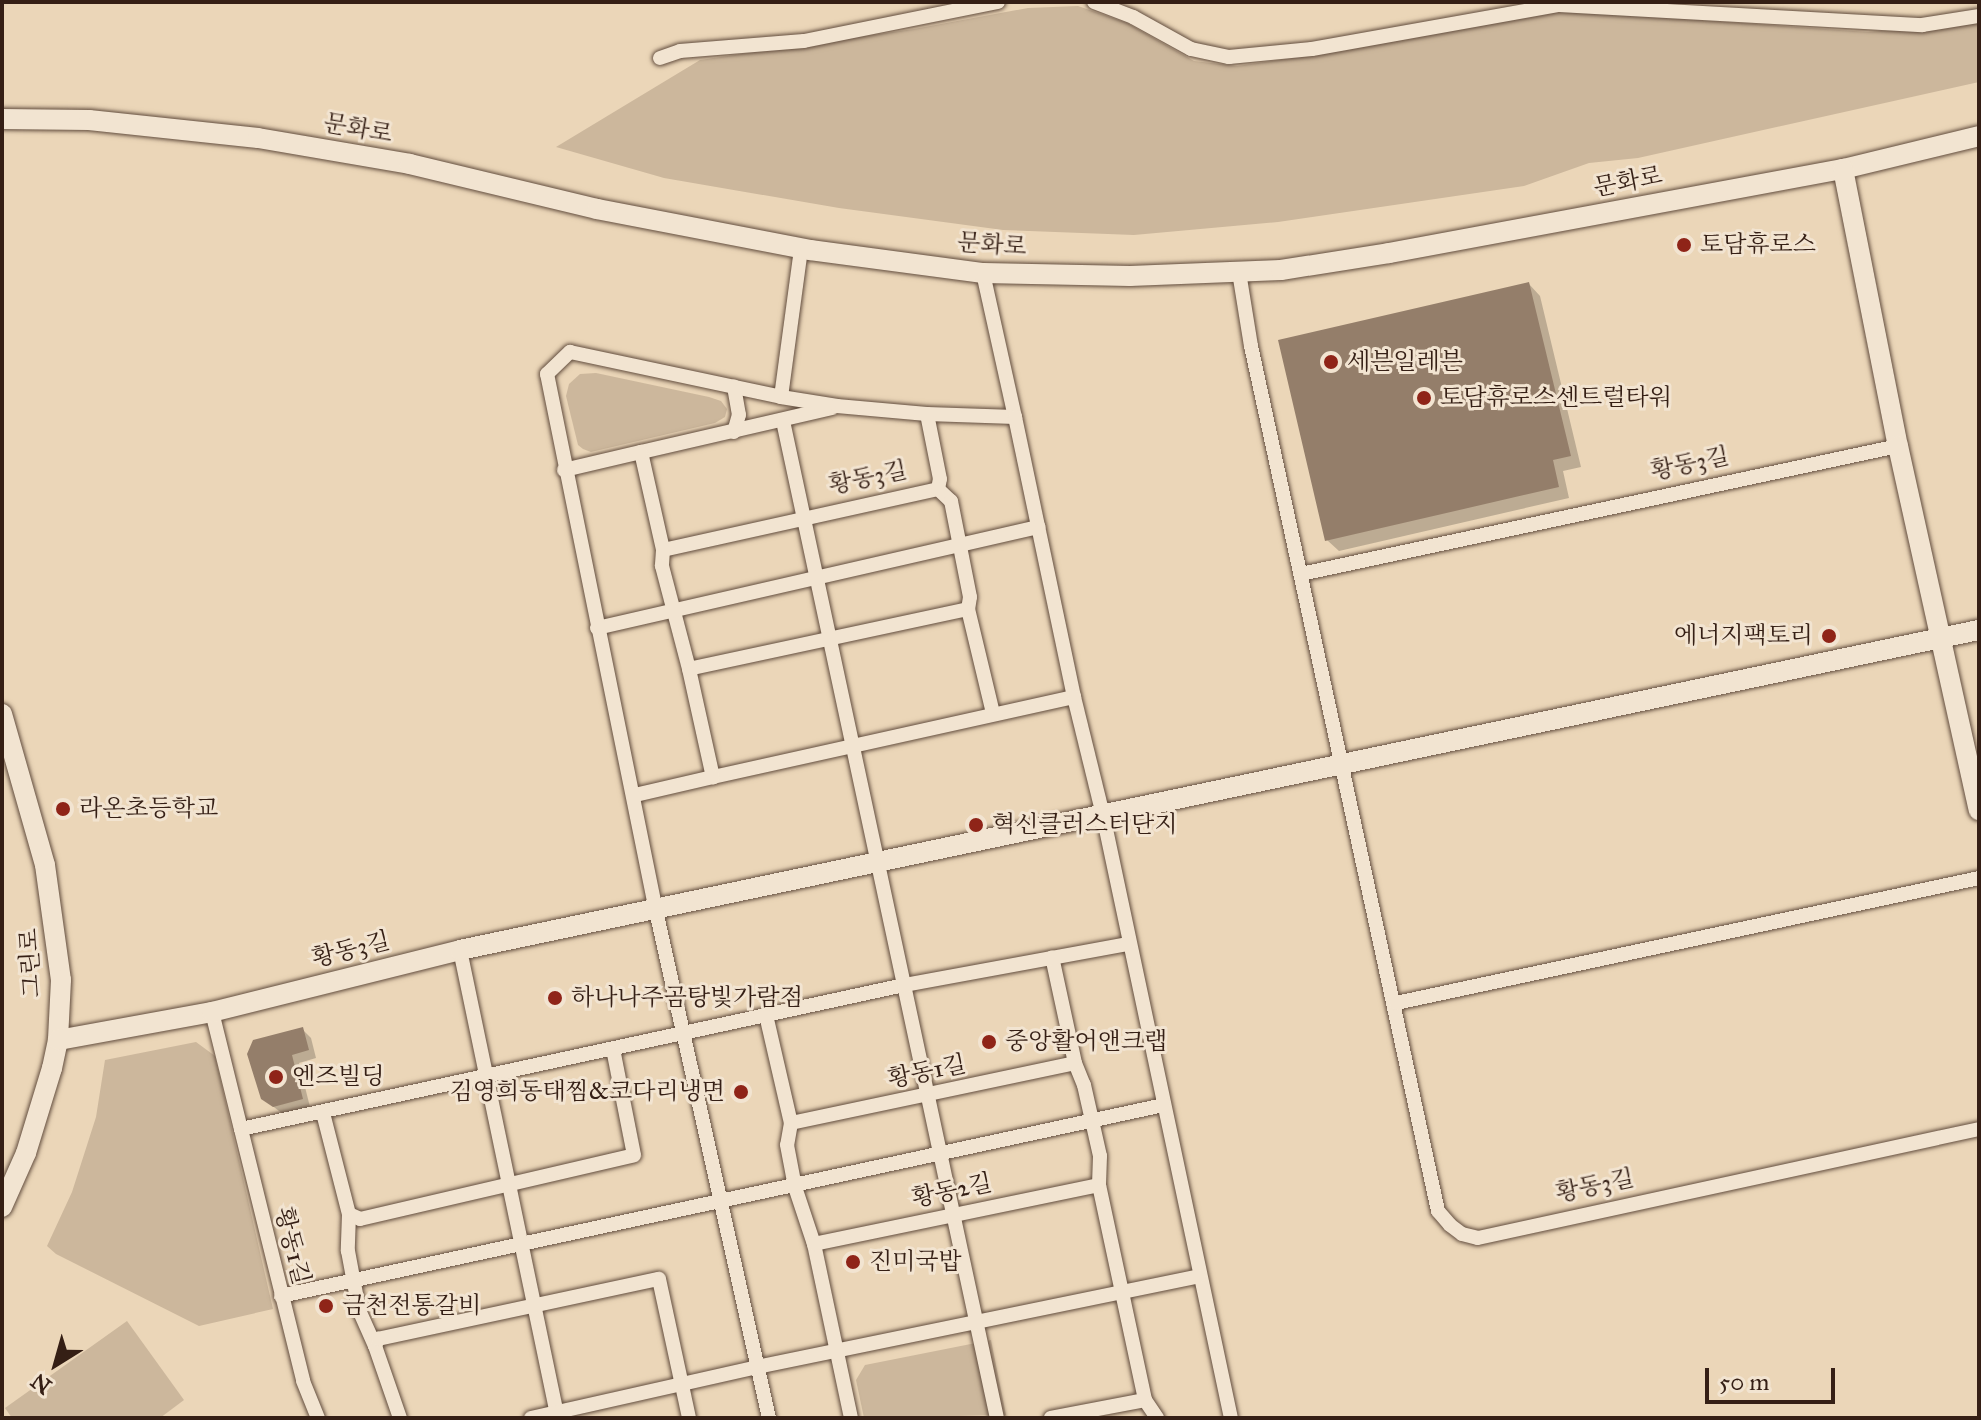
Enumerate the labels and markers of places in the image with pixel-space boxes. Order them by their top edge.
place label: 토담휴로스 [1700,231,1816,259]
marker: 토담휴로스 [1675,236,1693,254]
place label: 세븐일레븐 [1347,348,1463,376]
marker: 세븐일레븐 [1322,353,1340,371]
place label: 토담휴로스센트럴타워 [1440,384,1672,412]
marker: 토담휴로스센트럴타워 [1415,389,1433,407]
place label: 에너지팩토리 [1674,622,1813,650]
marker: 에너지팩토리 [1820,627,1838,645]
place label: 라온초등학교 [79,795,218,823]
marker: 라온초등학교 [54,800,72,818]
place label: 혁신클러스터단지 [992,811,1177,839]
marker: 혁신클러스터단지 [967,816,985,834]
place label: 하나나주곰탕빛가람점 [571,984,803,1012]
marker: 하나나주곰탕빛가람점 [546,989,564,1007]
place label: 중앙활어앤크랩 [1005,1028,1167,1056]
marker: 중앙활어앤크랩 [980,1033,998,1051]
place label: 엔즈빌딩 [292,1063,385,1091]
marker: 엔즈빌딩 [267,1068,285,1086]
place label: 김영희동태찜&코다리냉면 [450,1078,725,1106]
marker: 김영희동태찜&코다리냉면 [732,1083,750,1101]
place label: 진미국밥 [869,1248,962,1276]
marker: 진미국밥 [844,1253,862,1271]
place label: 금천전통갈비 [342,1292,481,1320]
marker: 금천전통갈비 [317,1297,335,1315]

